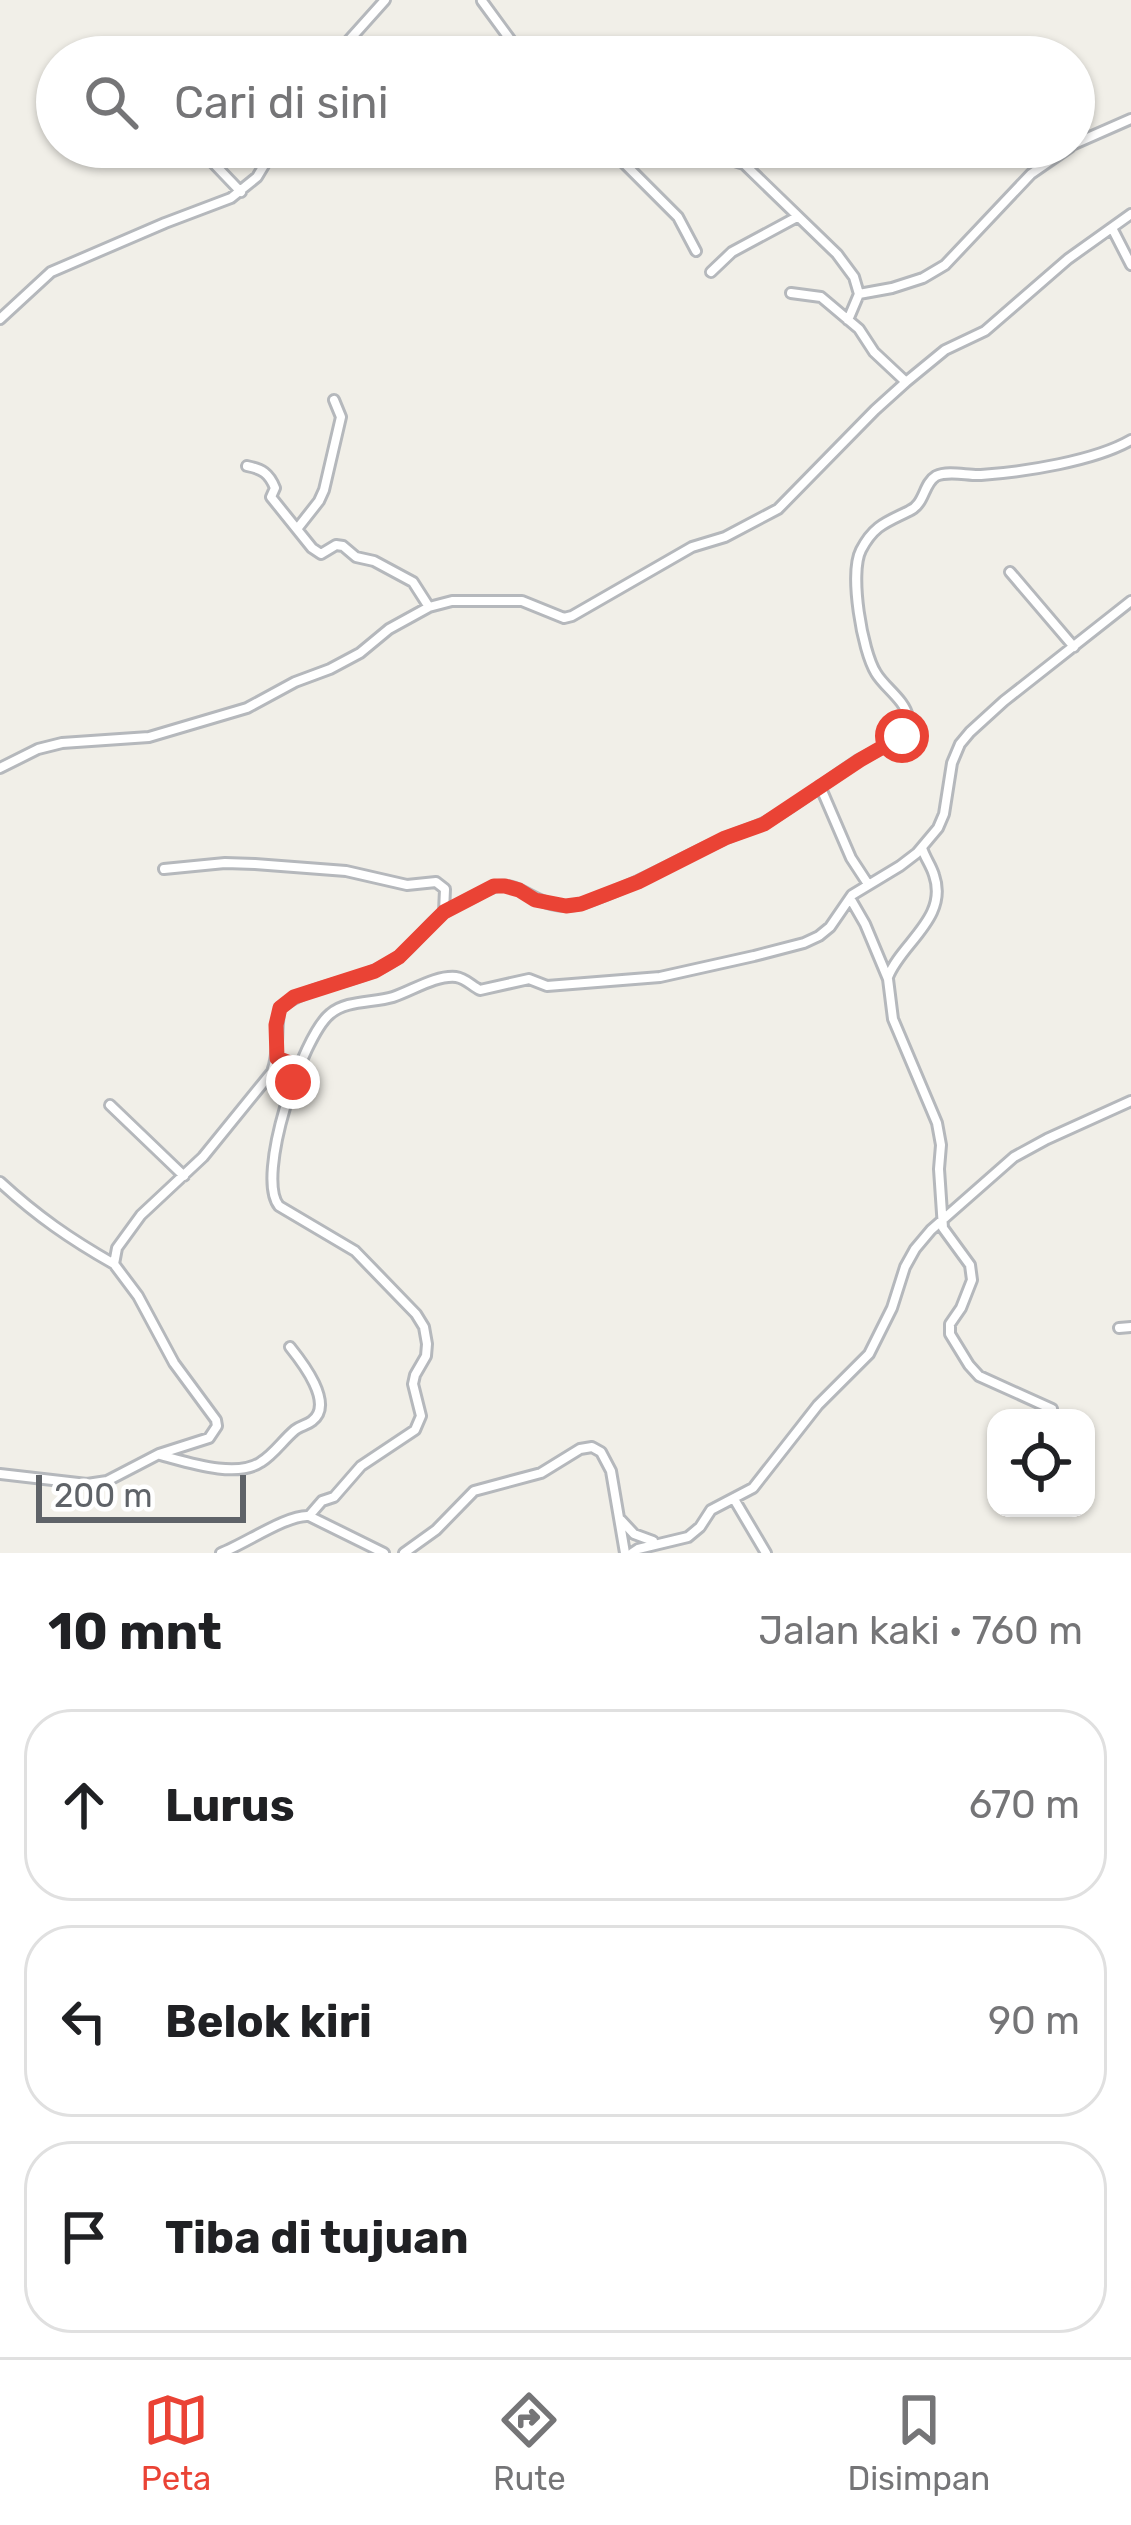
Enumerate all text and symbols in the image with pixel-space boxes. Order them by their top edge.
search box [36,36,1095,168]
icon: search [78,69,144,135]
text: Cari di sini [174,76,389,129]
route start [875,709,929,763]
route end [266,1055,320,1109]
map controls [987,1409,1095,1517]
button: locate [987,1409,1095,1517]
scale bar [36,1469,246,1522]
text: 200 m [54,1476,153,1515]
text: 10 mnt [48,1601,222,1662]
text: Jalan kaki · 760 m [759,1608,1083,1654]
icon: ahead [51,1772,117,1838]
text: Lurus [165,1779,295,1832]
text: 670 m [969,1782,1080,1828]
icon: left [51,1988,117,2054]
text: Belok kiri [165,1995,372,2048]
text: 90 m [988,1998,1080,2044]
icon: arrive [51,2204,117,2270]
text: Tiba di tujuan [165,2211,469,2264]
tab: Peta [141,2387,211,2498]
tab: Rute [493,2387,566,2498]
tab: Disimpan [847,2387,990,2498]

